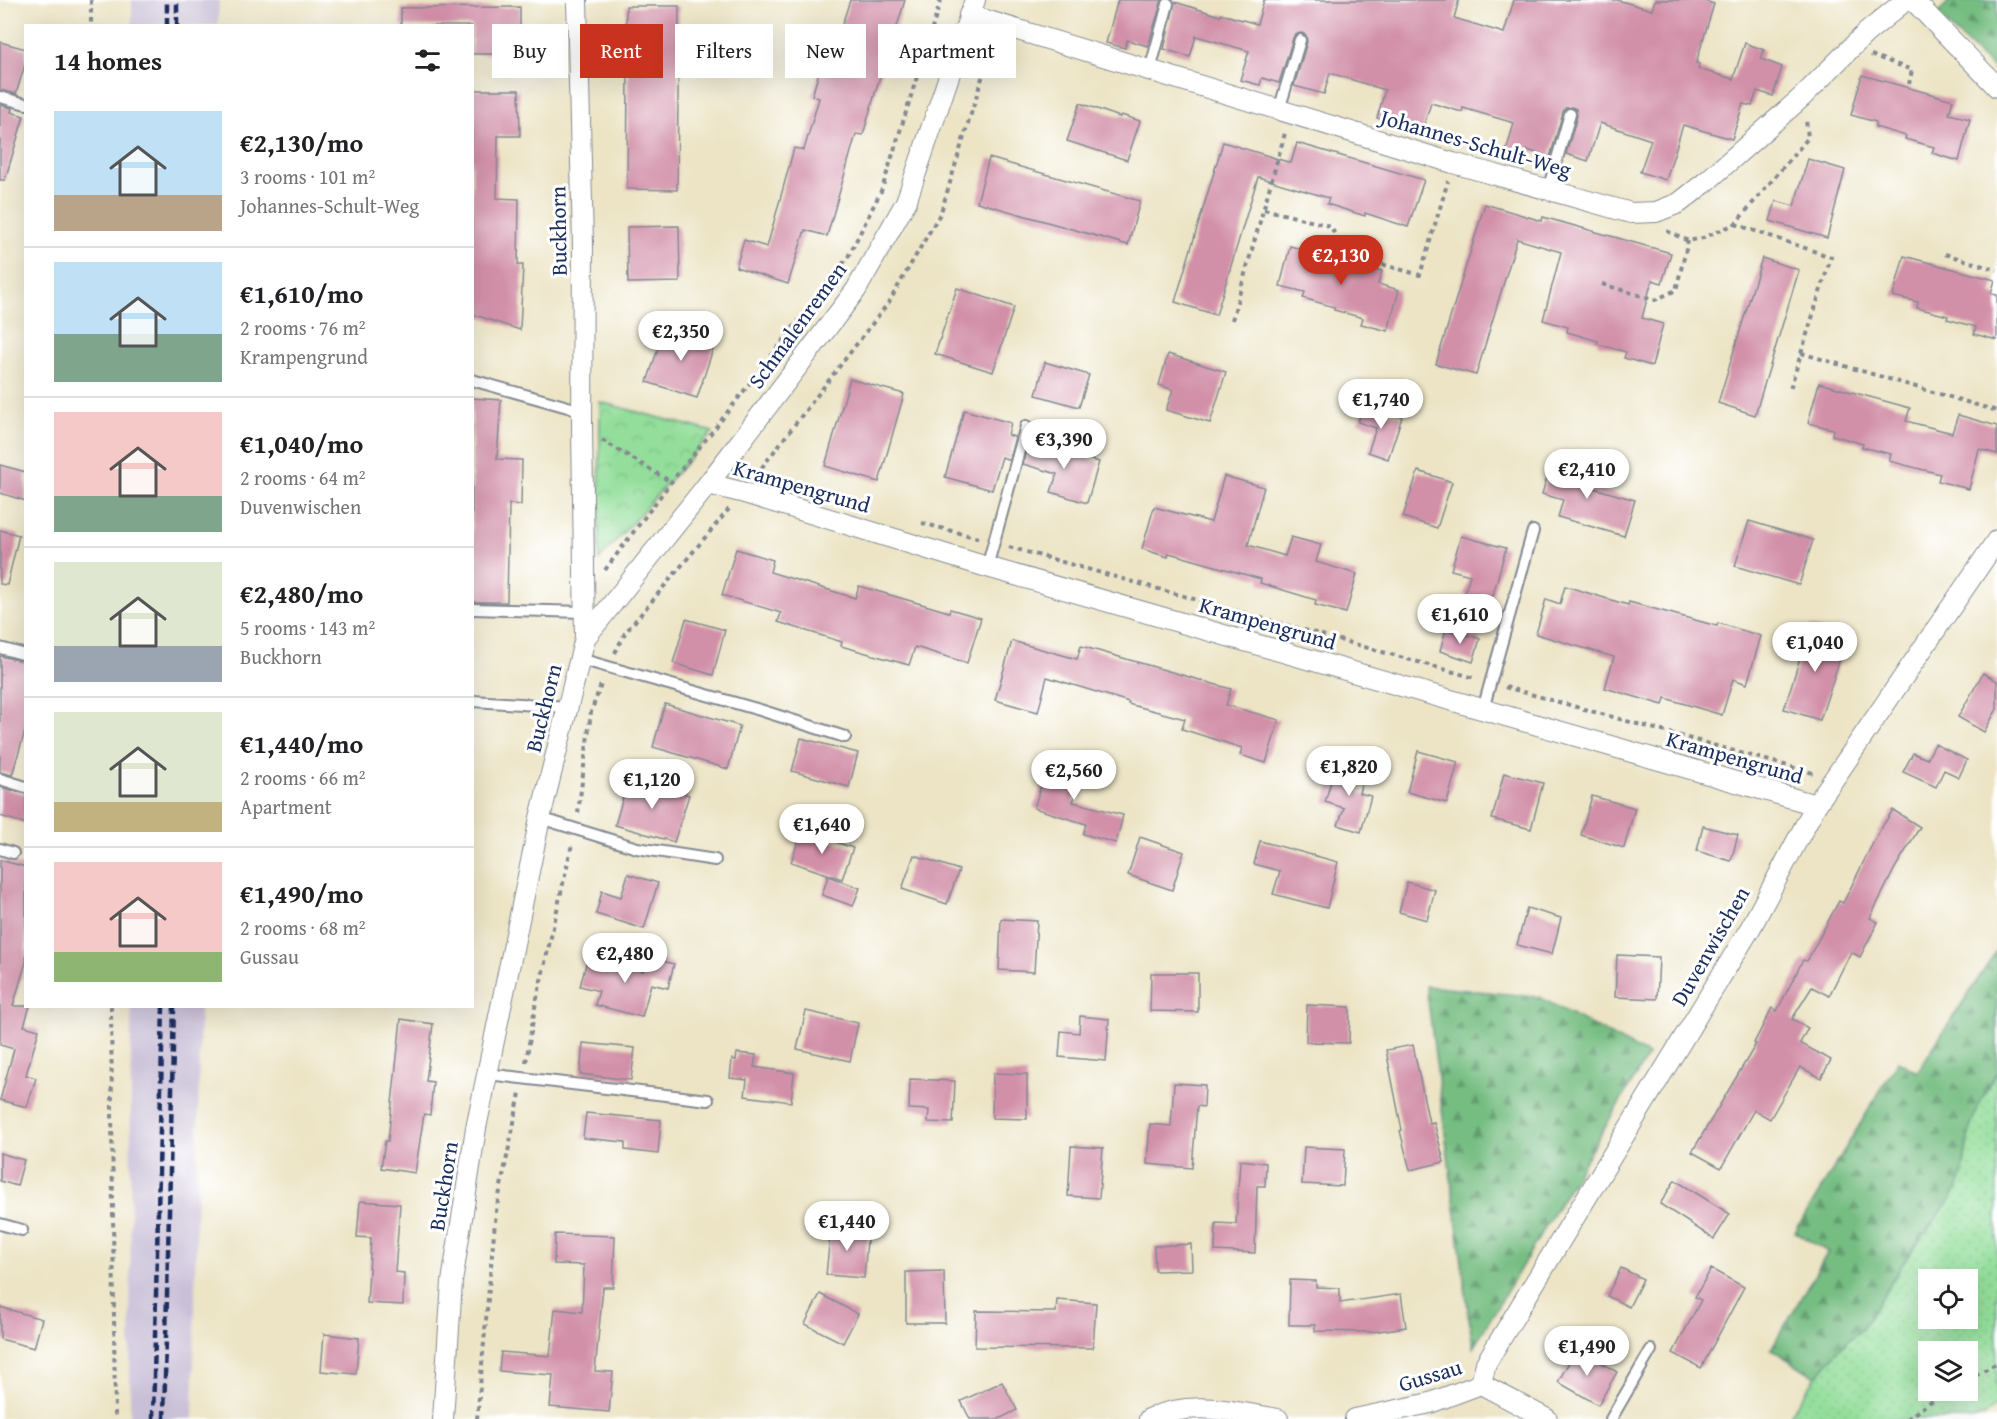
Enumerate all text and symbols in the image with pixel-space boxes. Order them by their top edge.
chip: Buy [492,24,568,78]
chip: Rent [580,24,663,78]
chip: Filters [675,24,773,78]
chip: New [785,24,866,78]
chip: Apartment [878,24,1016,78]
text: 14 homes [54,41,162,80]
icon: filters [411,44,444,77]
street label: Johannes-Schult-Weg [1374,100,1575,186]
text: €2,130/mo [240,123,363,162]
icon: home [102,135,174,207]
text: 3 rooms · 101 m² [240,162,375,191]
street label: Buckhorn [541,185,575,276]
text: Johannes-Schult-Weg [240,191,419,220]
pin: €2,130 [1292,235,1390,286]
text: €2,130 [1312,240,1370,269]
street label: Schmalenremen [740,255,854,395]
text: €1,610/mo [240,274,363,313]
icon: home [102,286,174,358]
pin: €2,350 [632,311,730,362]
text: 2 rooms · 76 m² [240,313,366,342]
text: €2,350 [652,316,710,345]
text: Krampengrund [240,342,368,371]
pin: €1,740 [1332,379,1430,430]
text: €1,740 [1352,384,1410,413]
pin: €3,390 [1015,419,1113,470]
text: €1,040/mo [240,424,363,463]
text: €3,390 [1035,424,1093,453]
icon: home [102,436,174,508]
pin: €2,410 [1538,449,1636,500]
street label: Krampengrund [730,451,874,521]
text: €2,410 [1558,454,1616,483]
text: 2 rooms · 64 m² [240,463,366,492]
text: Duvenwischen [240,492,361,521]
text: €2,480/mo [240,574,363,613]
icon: home [102,586,174,658]
street label: Krampengrund [1196,588,1340,658]
pin: €1,610 [1411,594,1509,645]
text: €1,610 [1431,599,1489,628]
text: 5 rooms · 143 m² [240,613,375,642]
pin: €1,040 [1766,622,1864,673]
text: €1,040 [1786,627,1844,656]
text: Buckhorn [240,642,322,671]
street label: Buckhorn [517,660,570,756]
street label: Krampengrund [1663,722,1807,792]
text: €1,440/mo [240,724,363,763]
icon: home [102,736,174,808]
pin: €1,820 [1300,746,1398,797]
pin: €2,560 [1025,750,1123,801]
text: €1,820 [1320,751,1378,780]
text: €2,560 [1045,755,1103,784]
pin: €1,120 [603,759,701,810]
text: 2 rooms · 66 m² [240,763,366,792]
text: €1,120 [623,764,681,793]
text: Apartment [240,792,332,821]
pin: €1,640 [773,804,871,855]
text: €1,640 [793,809,851,838]
text: €1,490/mo [240,874,363,913]
street label: Duvenwischen [1663,880,1758,1012]
icon: home [102,886,174,958]
text: 2 rooms · 68 m² [240,913,366,942]
pin: €2,480 [576,933,674,984]
text: €2,480 [596,938,654,967]
text: Gussau [240,942,299,971]
street label: Buckhorn [420,1138,466,1233]
pin: €1,440 [798,1201,896,1252]
text: €1,440 [818,1206,876,1235]
map controls [1918,1269,1978,1401]
button: locate [1918,1269,1978,1329]
pin: €1,490 [1538,1326,1636,1377]
text: €1,490 [1558,1331,1616,1360]
button: layers [1918,1341,1978,1401]
street label: Gussau [1394,1350,1466,1400]

